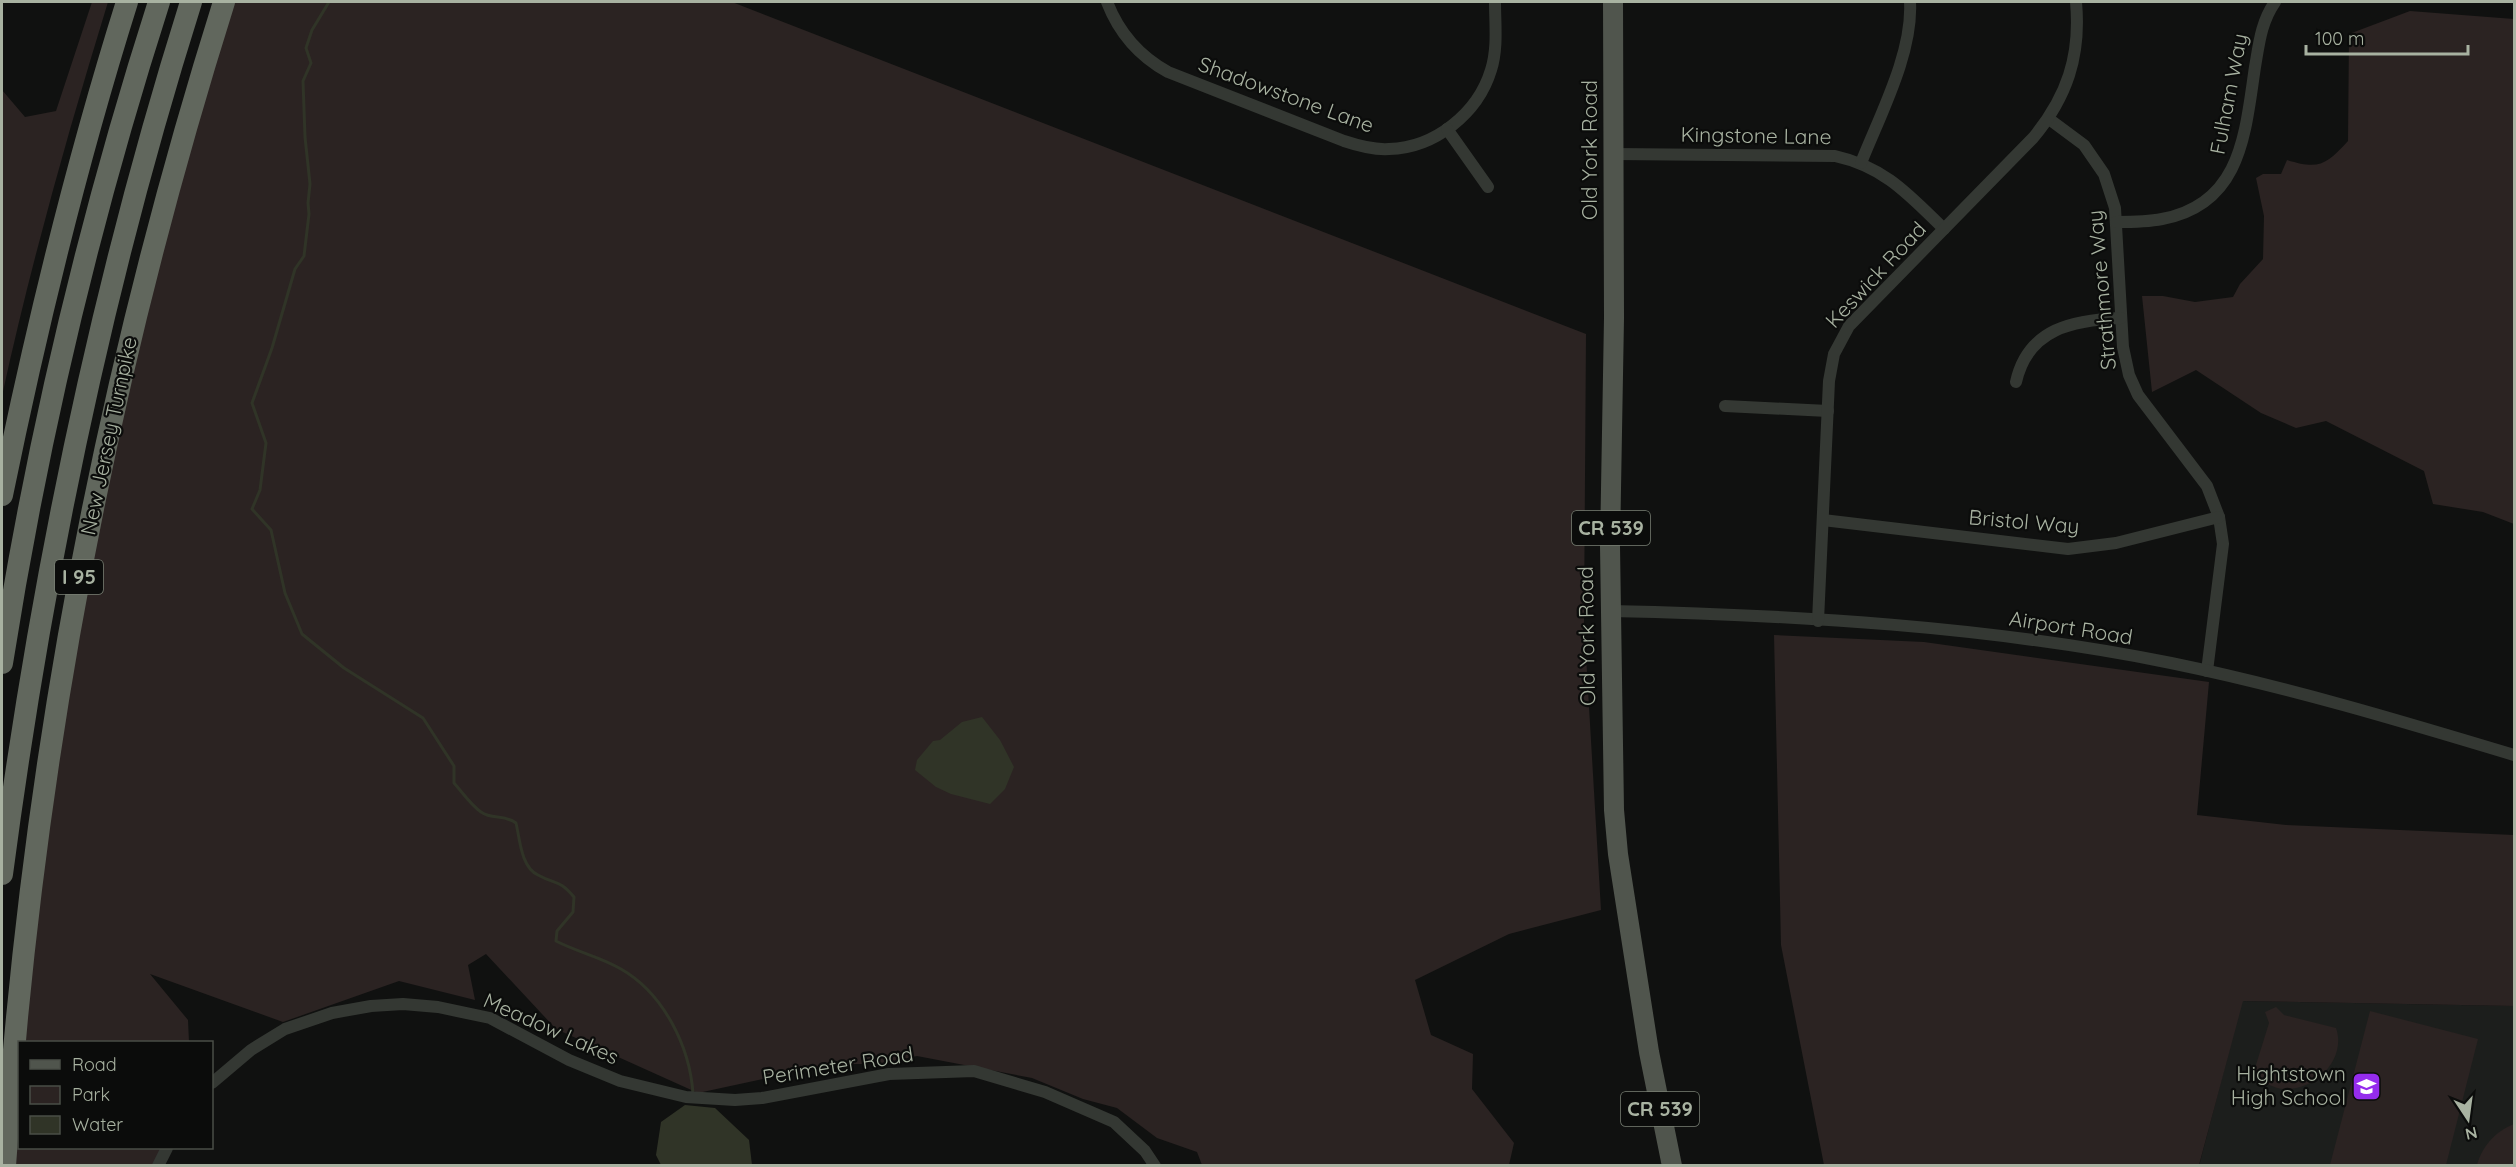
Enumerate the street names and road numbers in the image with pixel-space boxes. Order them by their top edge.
street label: Fulham Way [2204,31,2252,156]
street label: Shadowstone Lane [1195,50,1378,138]
street label: Old York Road [1576,80,1602,220]
street label: Kingstone Lane [1680,121,1832,149]
street label: Strathmore Way [2081,209,2121,371]
street label: Keswick Road [1819,216,1931,333]
street label: New Jersey Turnpike [74,334,142,537]
street label: Bristol Way [1968,503,2081,539]
road number: CR 539 [1572,511,1650,545]
road number: I 95 [55,560,103,594]
street label: Old York Road [1572,566,1600,706]
street label: Airport Road [2008,604,2135,650]
street label: Meadow Lakes [480,987,623,1070]
street label: Perimeter Road [760,1040,915,1090]
road number: CR 539 [1621,1092,1699,1126]

